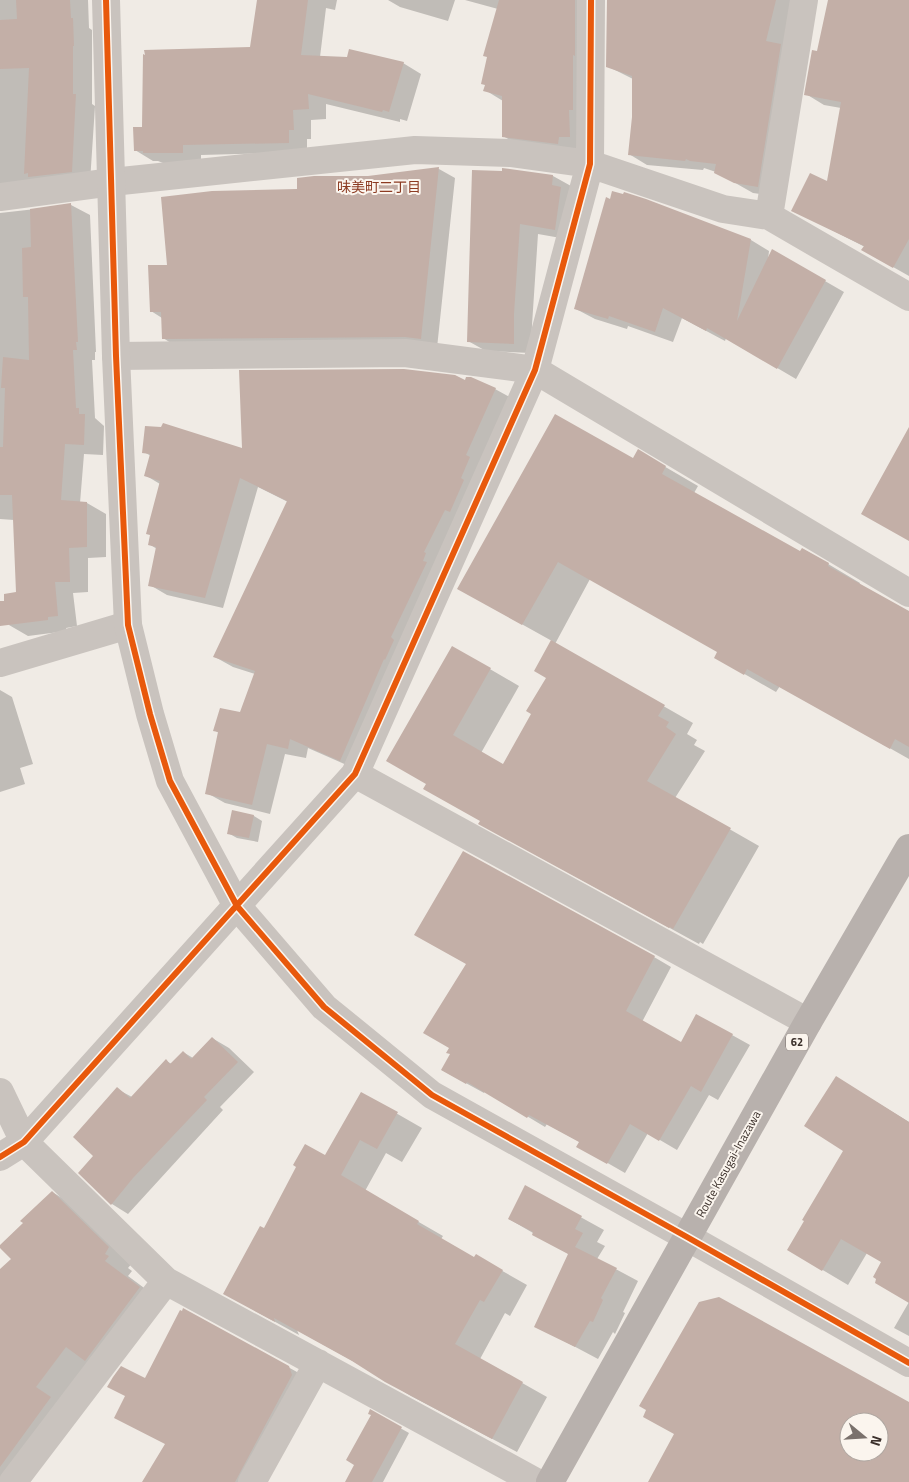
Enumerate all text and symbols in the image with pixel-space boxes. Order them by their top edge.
district label: 味美町二丁目 [337,176,421,197]
road number: 62 [786,1034,808,1050]
street label: Route Kasugai-Inazawa [691,1107,765,1221]
north arrow [839,1412,889,1462]
text: N [865,1433,888,1449]

